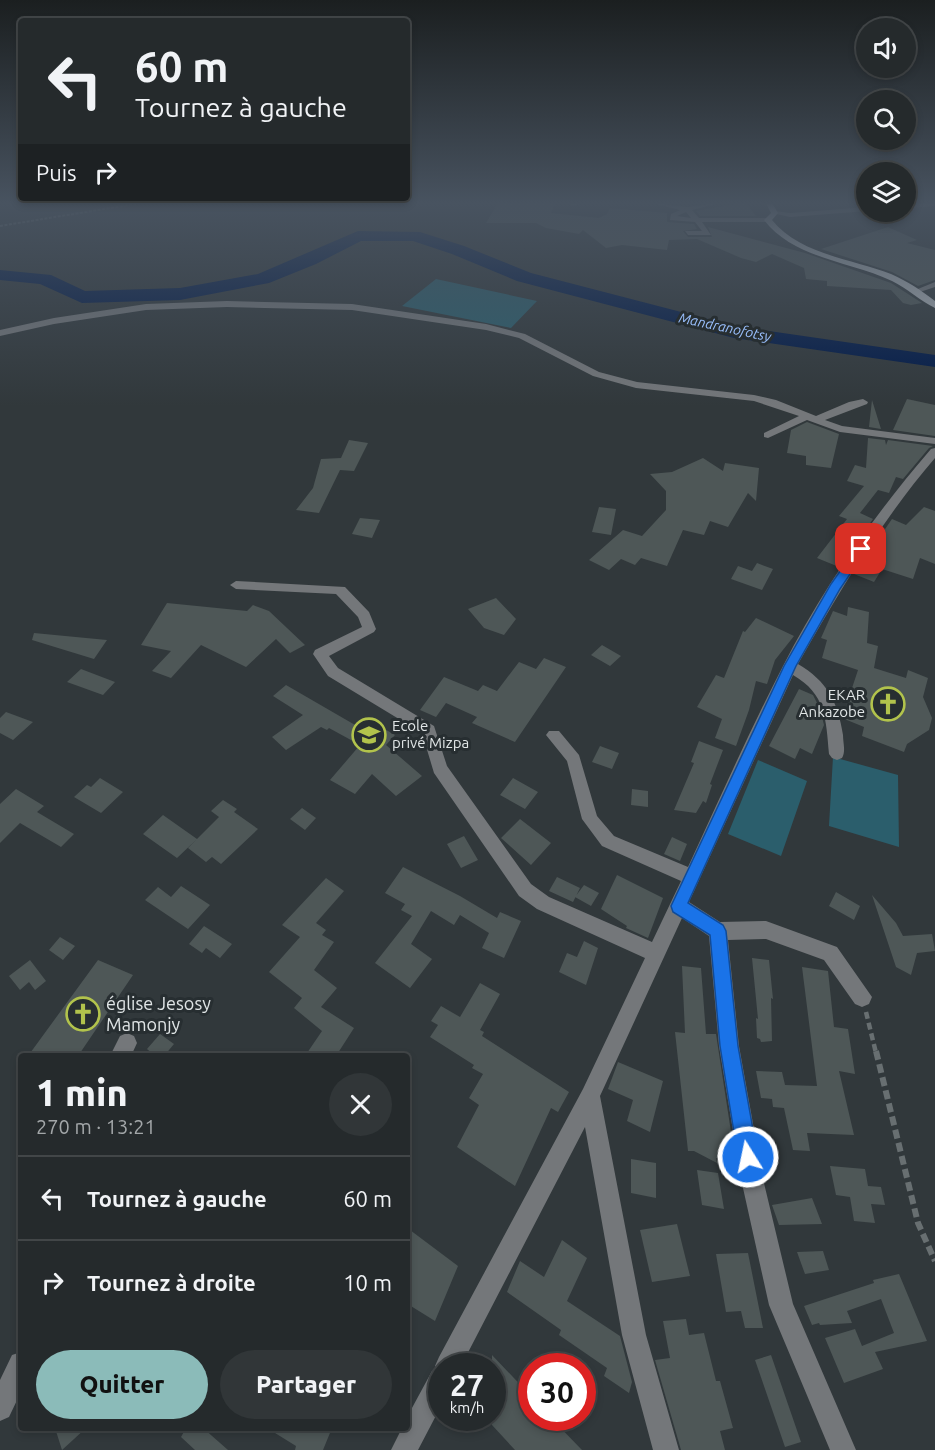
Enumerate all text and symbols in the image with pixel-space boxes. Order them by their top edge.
map controls [856,18,916,222]
button: sound [856,18,916,78]
icon: left [36,42,114,120]
text: 60 m [135,43,229,90]
button: search [856,90,916,150]
text: Tournez à gauche [135,92,347,122]
icon: right [89,156,122,189]
text: Puis [36,160,77,185]
button: layers [856,162,916,222]
water label: Mandranofotsy [677,309,773,345]
pin [835,523,886,574]
icon: arrive [844,532,877,565]
place label: EKAR Ankazobe [799,686,865,720]
church icon: EKAR Ankazobe [870,686,906,722]
school or university icon: Ecole privé Mizpa [351,717,387,753]
place label: Ecole privé Mizpa [392,717,469,751]
place label: église Jesosy Mamonjy [106,993,211,1034]
church icon: église Jesosy Mamonjy [65,996,101,1032]
text: 1 min [36,1072,128,1113]
button: close [329,1073,392,1136]
text: 270 m · 13:21 [36,1115,156,1138]
position arrow [716,1125,780,1189]
icon: left [36,1182,69,1215]
text: Tournez à gauche [87,1186,267,1211]
text: 60 m [343,1186,392,1211]
icon: right [36,1266,69,1299]
text: Tournez à droite [87,1270,256,1295]
text: 10 m [343,1270,392,1295]
button: Quitter [36,1350,208,1419]
button: Partager [220,1350,392,1419]
speed limit sign: 30 [518,1353,596,1431]
text: 27 [450,1368,484,1402]
text: km/h [450,1399,484,1416]

